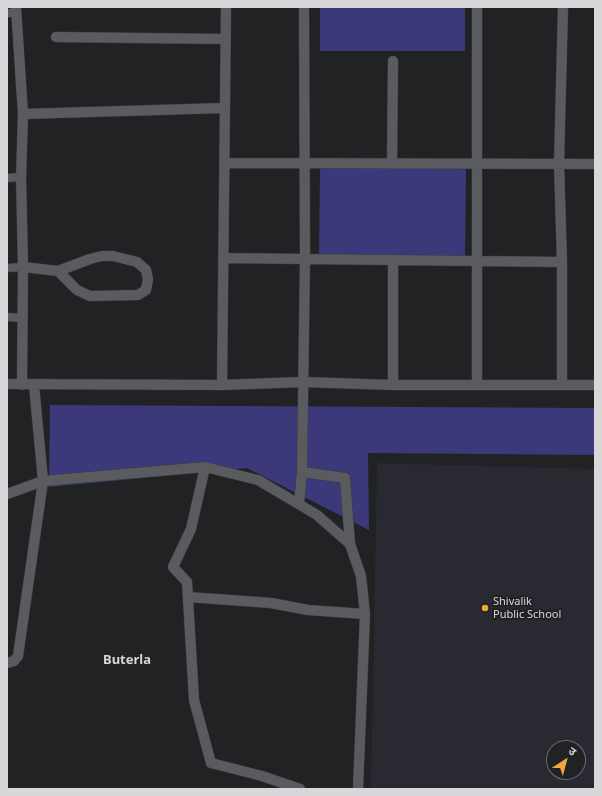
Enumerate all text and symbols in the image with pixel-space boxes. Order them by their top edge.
place label: Shivalik Public School [493,595,561,621]
marker: Shivalik Public School [480,603,490,613]
district label: Buterla [103,652,151,668]
north arrow [546,740,586,780]
text: उ [566,743,580,759]

